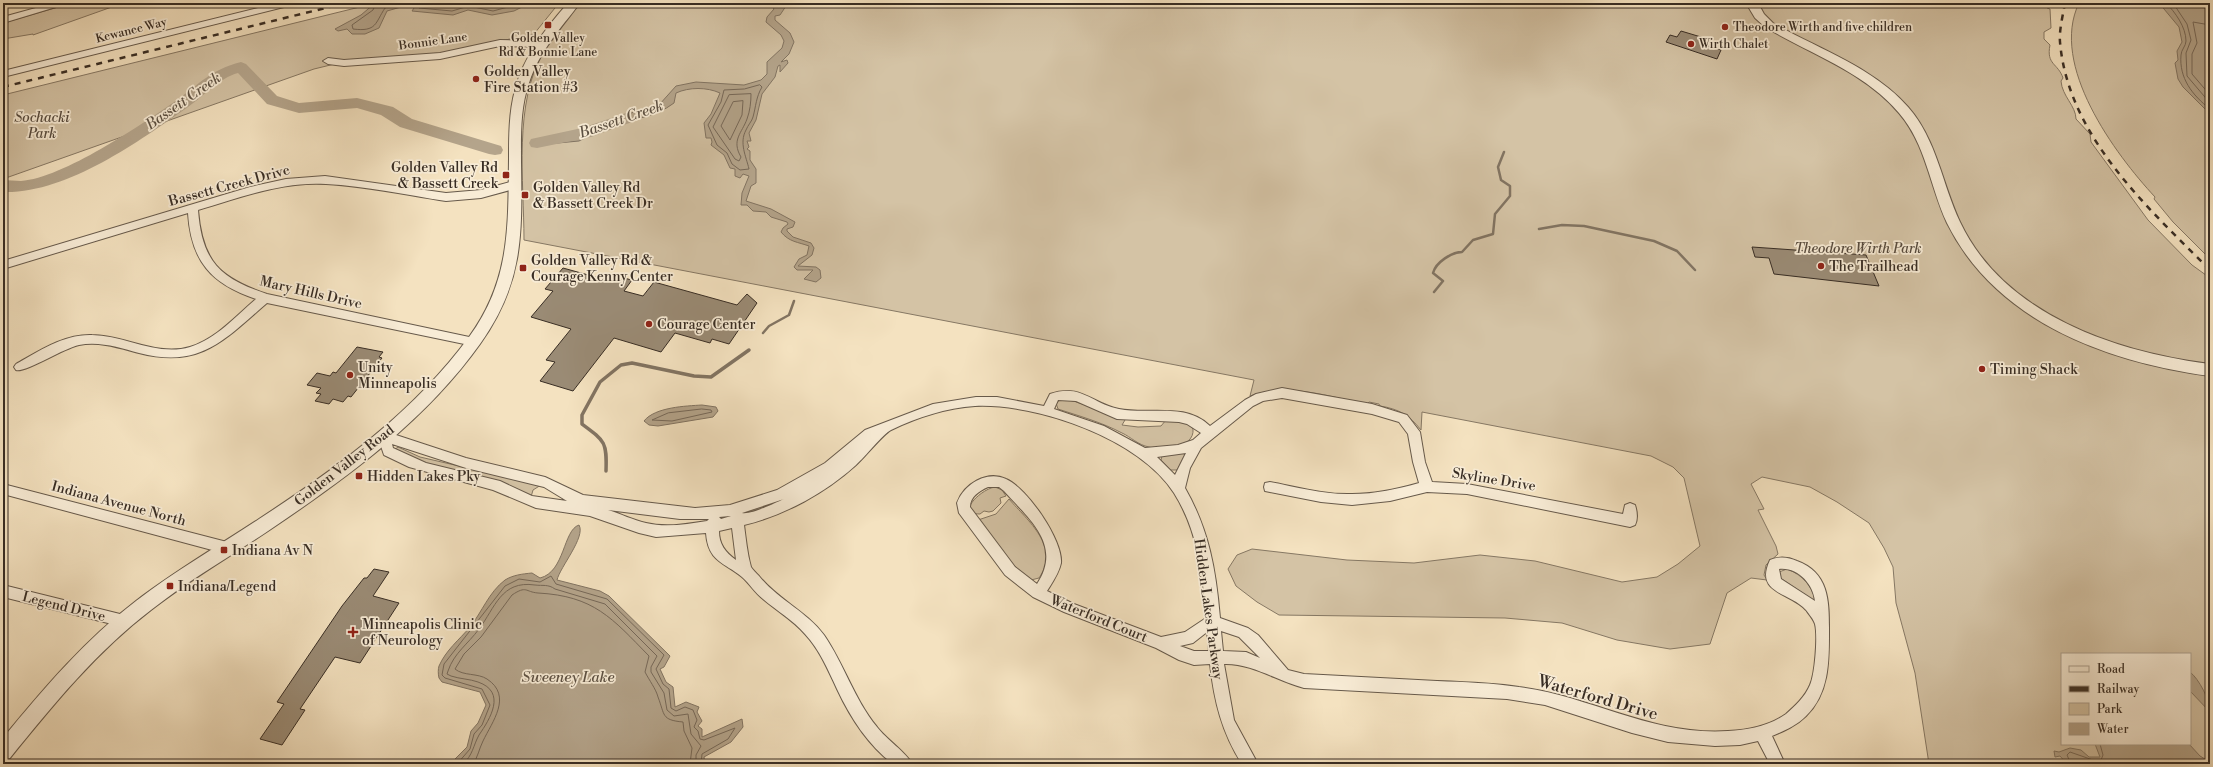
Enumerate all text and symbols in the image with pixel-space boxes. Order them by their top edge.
street label: Kewanee Way [94,14,168,47]
marker: Golden Valley Rd & Bonnie Lane [543,20,553,30]
place label: Theodore Wirth and five children [1733,20,1912,35]
marker: Theodore Wirth and five children [1720,22,1730,32]
street label: Bonnie Lane [397,29,468,54]
place label: Golden Valley Rd & Bonnie Lane [499,31,597,60]
place label: Wirth Chalet [1698,37,1769,52]
marker: Wirth Chalet [1686,39,1696,49]
place label: Golden Valley Fire Station #3 [484,63,578,97]
water label: Bassett Creek [141,68,225,135]
marker: Golden Valley Fire Station #3 [471,74,481,84]
water label: Bassett Creek [576,96,666,143]
park label: Sochacki Park [14,109,70,143]
place label: Golden Valley Rd & Bassett Creek [391,159,499,193]
street label: Bassett Creek Drive [166,161,292,211]
marker: Golden Valley Rd & Bassett Creek [501,170,511,180]
place label: Golden Valley Rd & Bassett Creek Dr [533,179,653,213]
marker: Golden Valley Rd & Bassett Creek Dr [520,190,530,200]
park label: Theodore Wirth Park [1794,240,1922,258]
place label: Golden Valley Rd & Courage Kenny Center [531,252,673,286]
place label: The Trailhead [1829,258,1918,276]
marker: The Trailhead [1816,261,1826,271]
marker: Golden Valley Rd & Courage Kenny Center [518,263,528,273]
street label: Mary Hills Drive [258,272,364,313]
place label: Courage Center [657,316,756,334]
marker: Courage Center [644,319,654,329]
place label: Unity Minneapolis [358,359,437,393]
place label: Timing Shack [1990,361,2078,379]
marker: Timing Shack [1977,364,1987,374]
marker: Unity Minneapolis [345,370,355,380]
street label: Golden Valley Road [291,421,398,510]
street label: Skyline Drive [1451,464,1537,496]
place label: Hidden Lakes Pky [367,468,480,486]
marker: Hidden Lakes Pky [354,471,364,481]
street label: Indiana Avenue North [49,477,189,531]
street label: Hidden Lakes Parkway [1189,537,1227,681]
place label: Indiana Av N [232,542,313,560]
marker: Indiana Av N [219,545,229,555]
place label: Indiana/Legend [178,578,276,596]
marker: Indiana/Legend [165,581,175,591]
street label: Legend Drive [20,588,107,626]
street label: Waterford Court [1046,591,1150,647]
place label: Minneapolis Clinic of Neurology [362,616,482,650]
marker: Minneapolis Clinic of Neurology [347,626,359,638]
legend [2061,653,2191,745]
text: Road [2097,662,2125,677]
water label: Sweeney Lake [522,668,614,687]
street label: Waterford Drive [1534,670,1660,726]
text: Railway [2097,682,2139,697]
text: Park [2097,702,2123,717]
text: Water [2096,722,2129,737]

